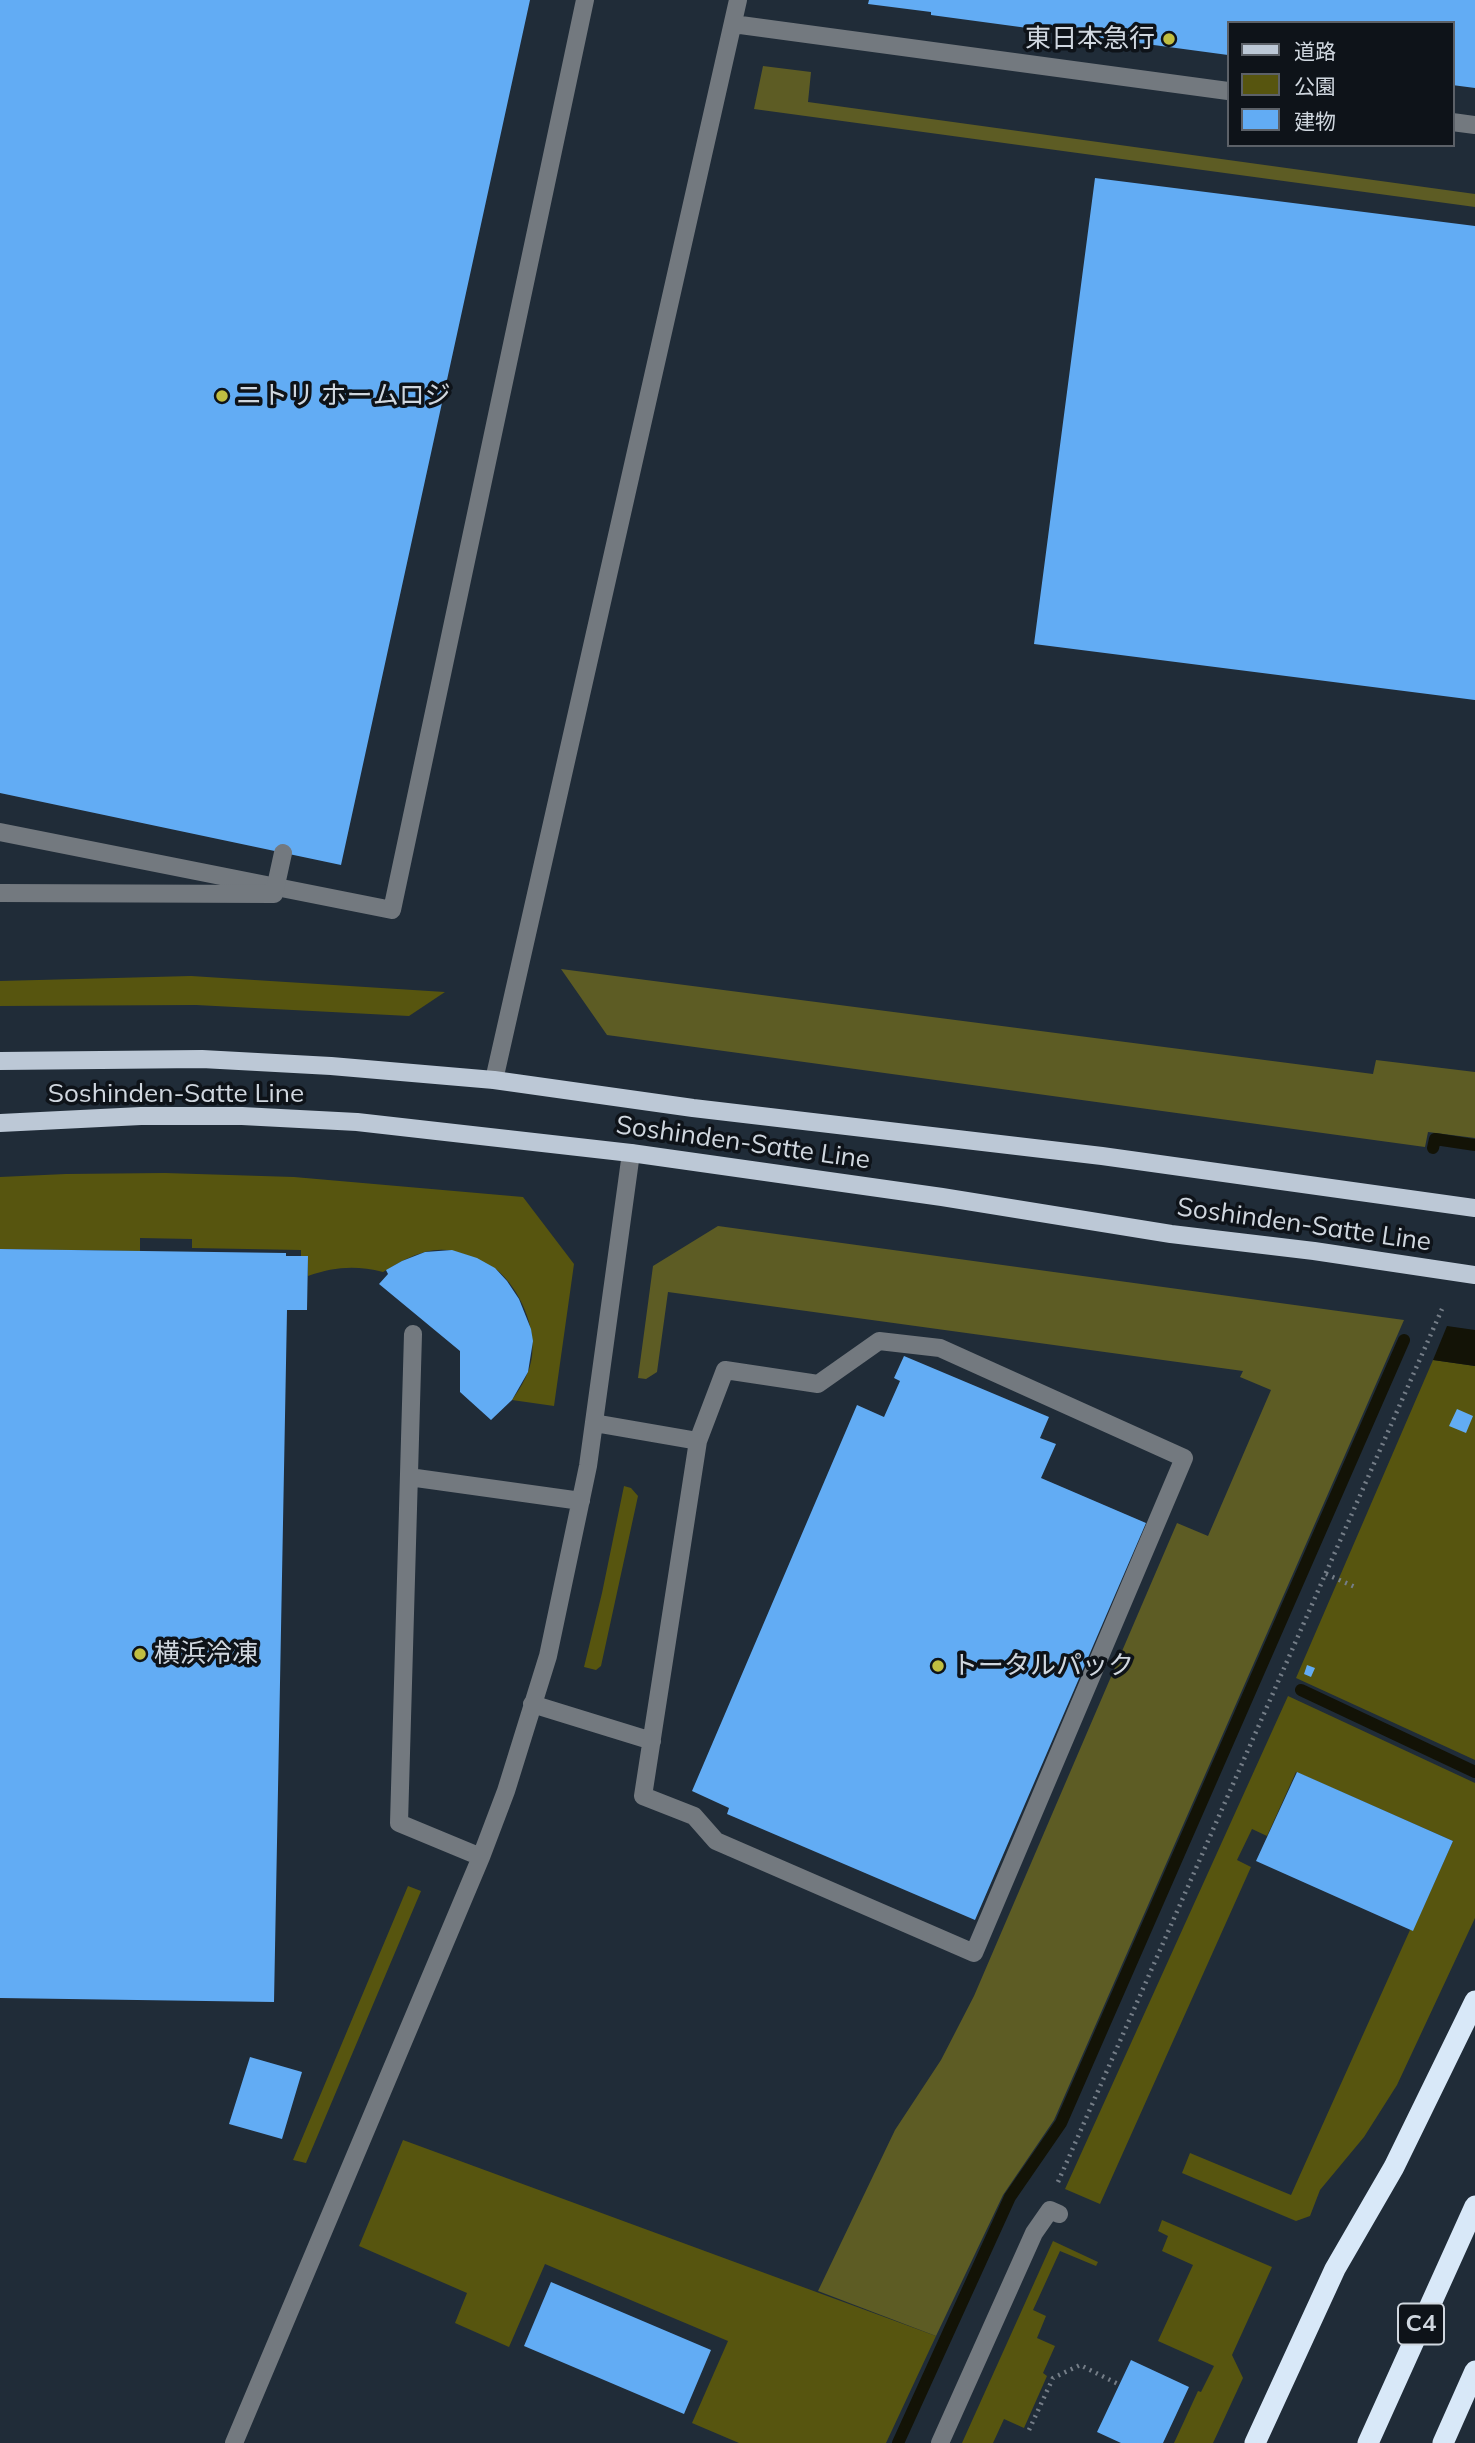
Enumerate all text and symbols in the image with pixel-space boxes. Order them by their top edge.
legend [1226,21,1454,147]
place label: 東日本急行 [1025,23,1155,55]
marker: 東日本急行 [1161,31,1177,47]
text: 道路 [1294,38,1336,64]
text: 公園 [1294,73,1336,99]
text: 建物 [1294,108,1336,134]
place label: ニトリ ホームロジ [236,380,451,412]
marker: ニトリ ホームロジ [214,388,230,404]
street label: Soshinden-Satte Line [48,1078,304,1110]
street label: Soshinden-Satte Line [614,1110,872,1176]
street label: Soshinden-Satte Line [1175,1192,1433,1258]
place label: 横浜冷凍 [154,1638,258,1670]
marker: 横浜冷凍 [132,1646,148,1662]
place label: トータルパック [952,1650,1134,1682]
marker: トータルパック [930,1658,946,1674]
road number: C4 [1398,2304,1444,2344]

